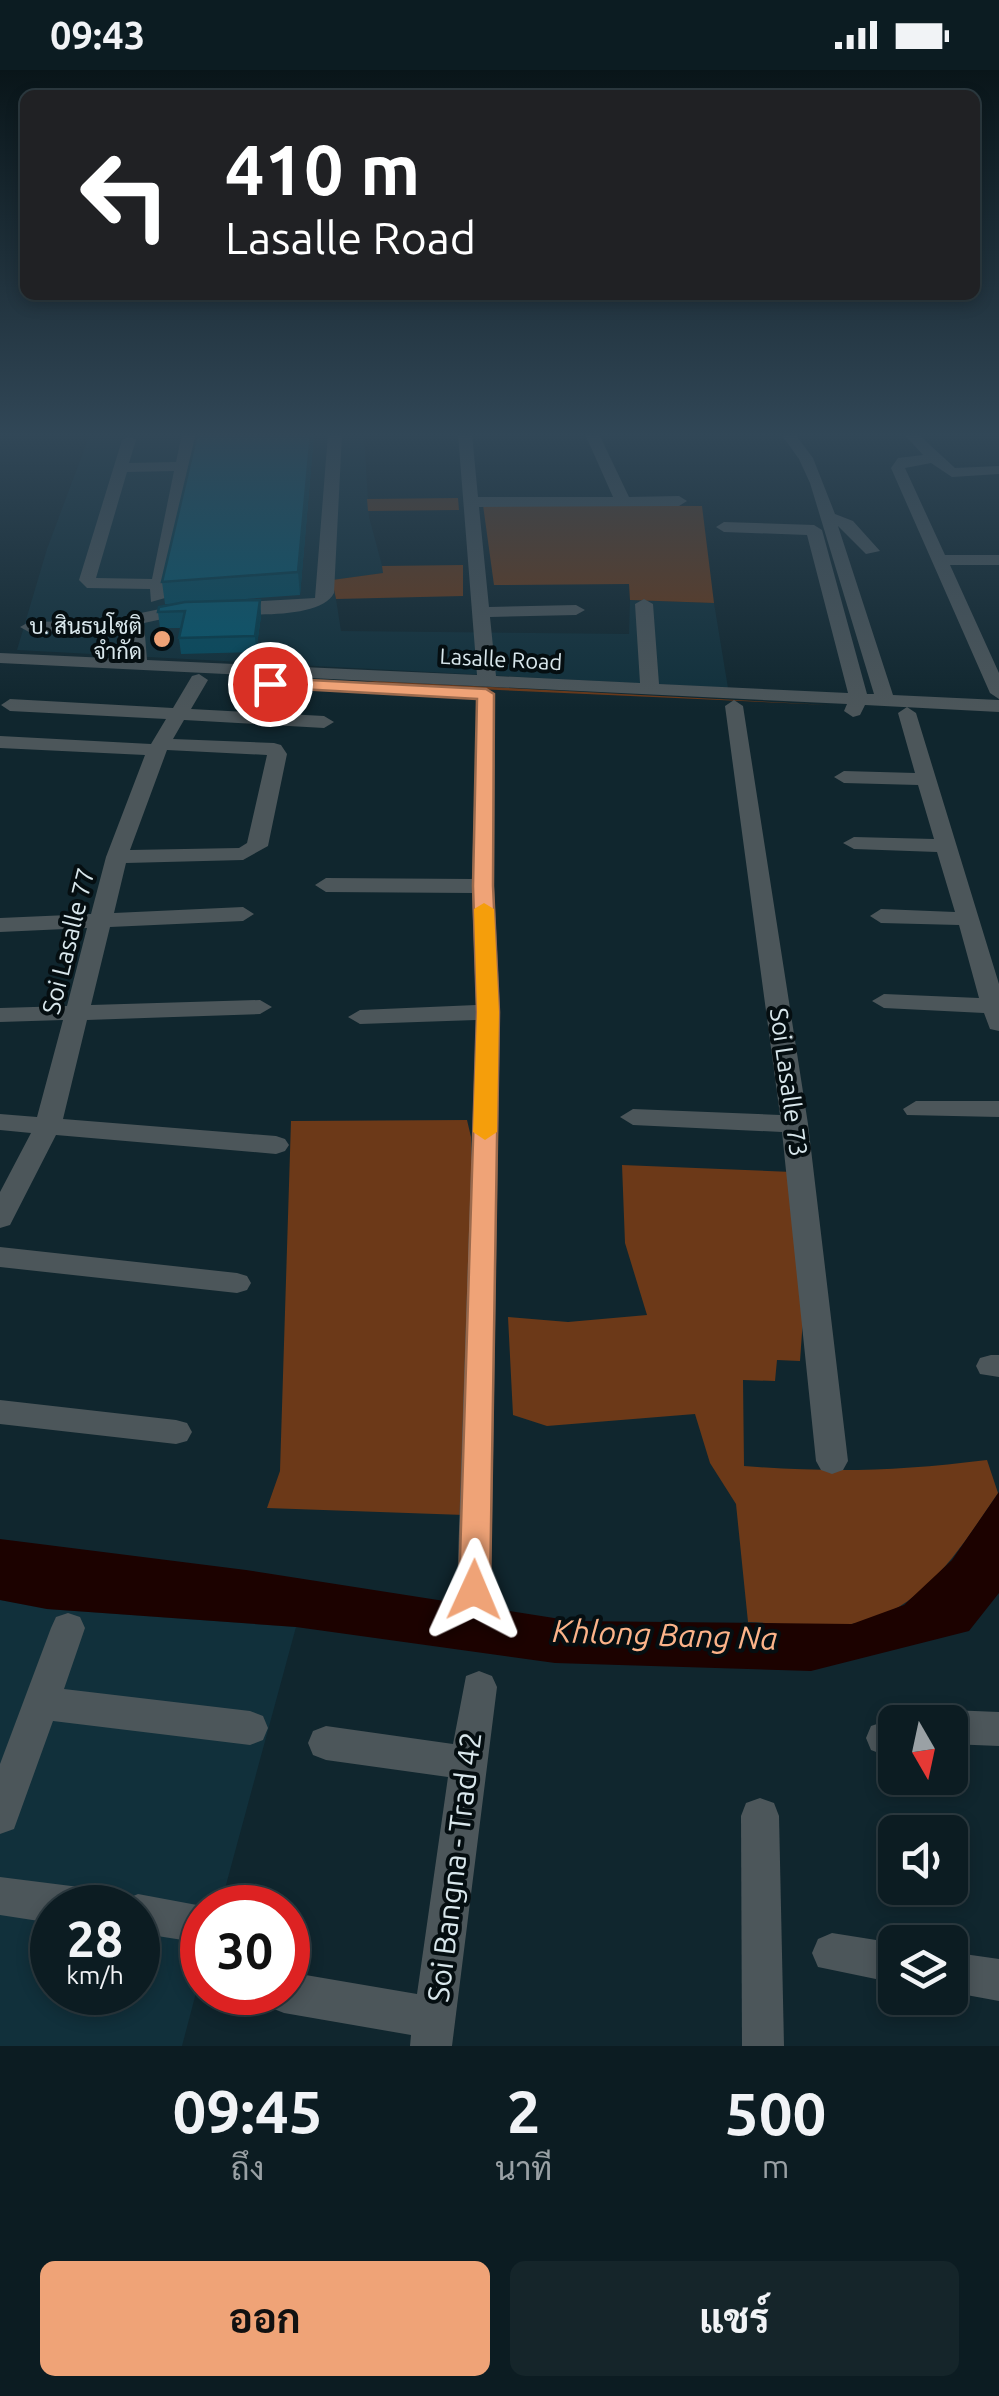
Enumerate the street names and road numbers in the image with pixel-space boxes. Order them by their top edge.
street label: Lasalle Road [439,643,563,674]
street label: Soi Lasalle 77 [36,865,100,1017]
street label: Soi Lasalle 73 [765,1006,813,1158]
street label: Soi Bangna - Trad 42 [421,1730,487,2004]

